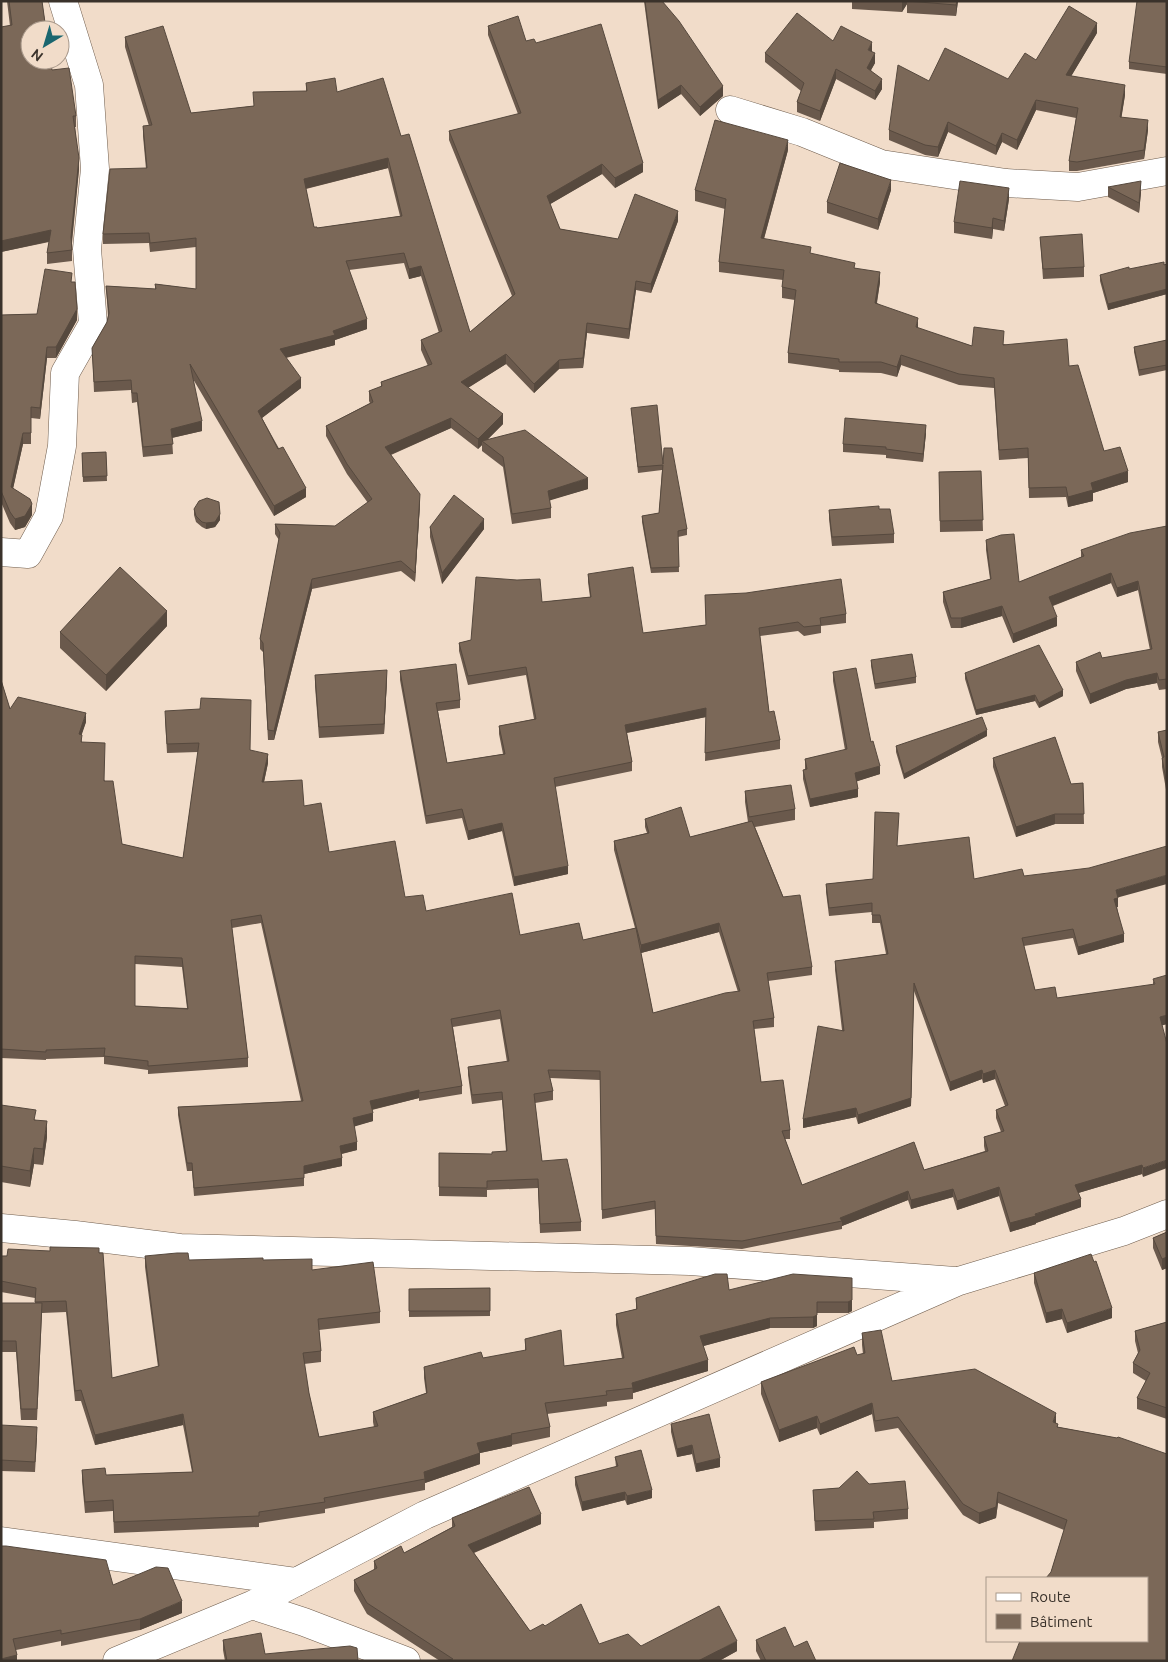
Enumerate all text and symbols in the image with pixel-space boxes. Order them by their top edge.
north arrow [20,20,70,70]
text: N [28,46,46,65]
legend [986,1577,1148,1642]
text: Route [1030,1588,1071,1605]
text: Bâtiment [1030,1613,1093,1630]

